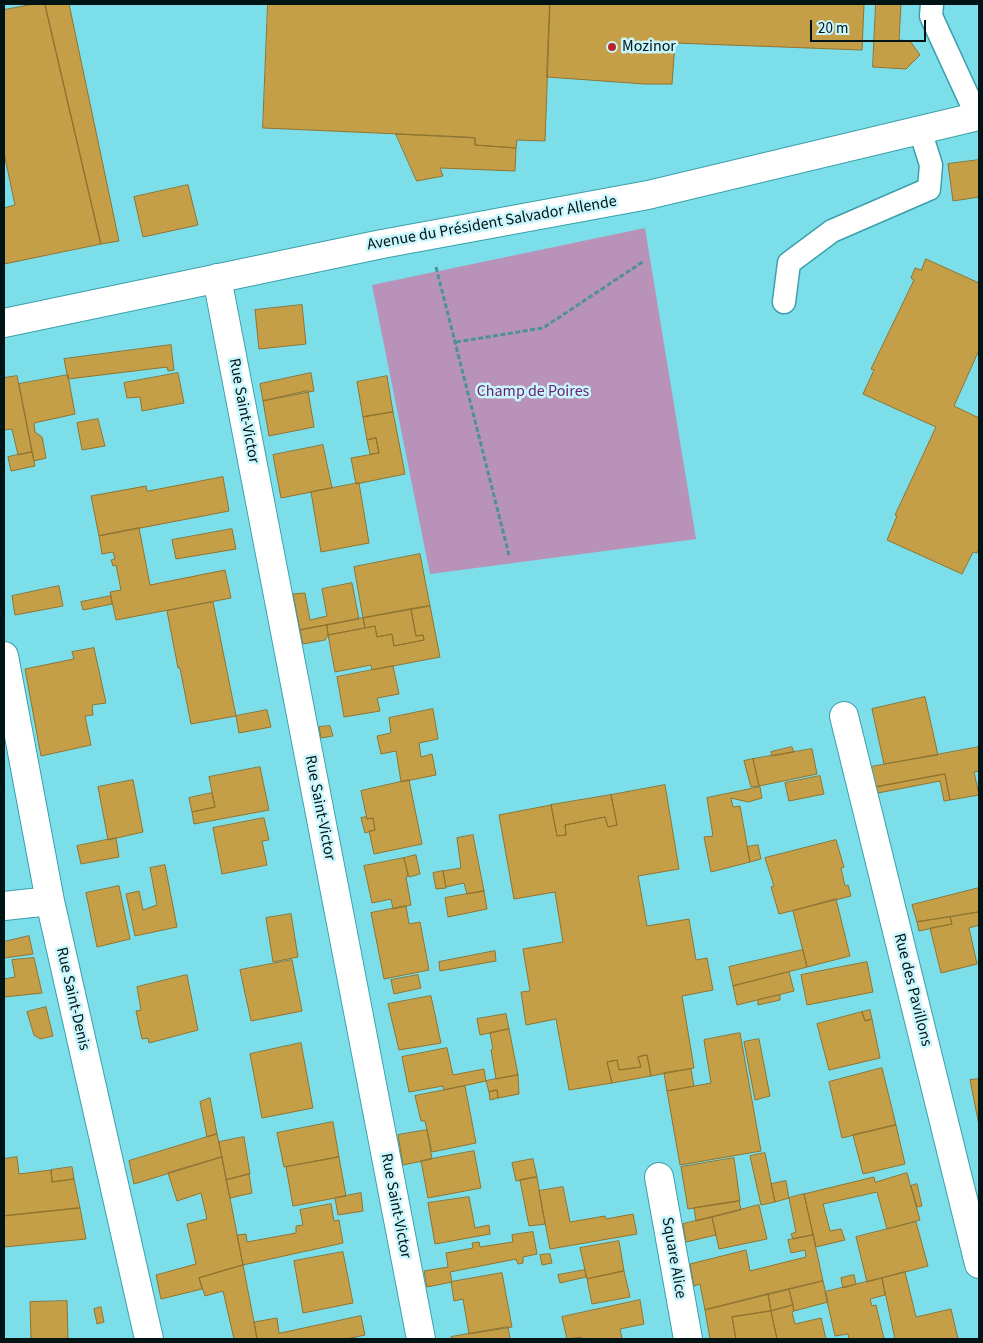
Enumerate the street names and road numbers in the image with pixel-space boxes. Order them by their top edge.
street label: Avenue du Président Salvador Allende [366,193,618,255]
street label: Rue Saint-Victor [223,357,263,465]
street label: Rue Saint-Victor [299,754,339,862]
street label: Rue des Pavillons [889,931,935,1049]
street label: Rue Saint-Denis [51,946,93,1052]
street label: Rue Saint-Victor [375,1152,415,1260]
street label: Square Alice [656,1216,690,1300]

